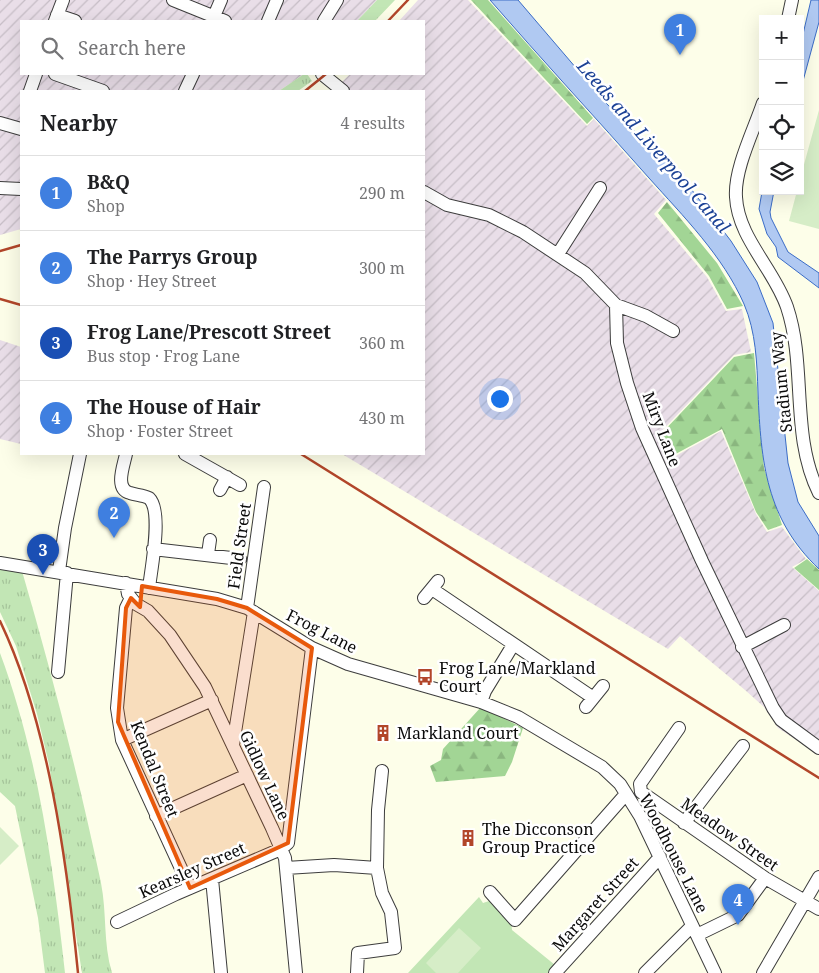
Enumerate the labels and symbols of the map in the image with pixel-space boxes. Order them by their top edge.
pin: 1 [664,14,696,55]
water label: Leeds and Liverpool Canal [571,54,736,238]
street label: Stadium Way [765,330,797,433]
your location [487,386,513,412]
street label: Miry Lane [638,388,686,470]
pin: 2 [98,497,130,538]
street label: Field Street [222,501,256,590]
pin: 3 [27,534,59,575]
street label: Frog Lane [283,604,361,658]
place label: Frog Lane/Markland Court [439,657,596,697]
bus stop icon: Frog Lane/Markland Court [415,667,435,687]
street label: Kendal Street [126,717,185,821]
place label: Markland Court [397,722,519,744]
building icon: Markland Court [373,723,393,743]
street label: Gidlow Lane [235,727,295,823]
street label: Woodhouse Lane [634,789,714,917]
street label: Meadow Street [677,792,783,876]
place label: The Dicconson Group Practice [482,818,595,858]
building icon: The Dicconson Group Practice [458,828,478,848]
street label: Kearsley Street [135,837,249,903]
street label: Margaret Street [547,852,643,956]
pin: 4 [722,884,754,925]

